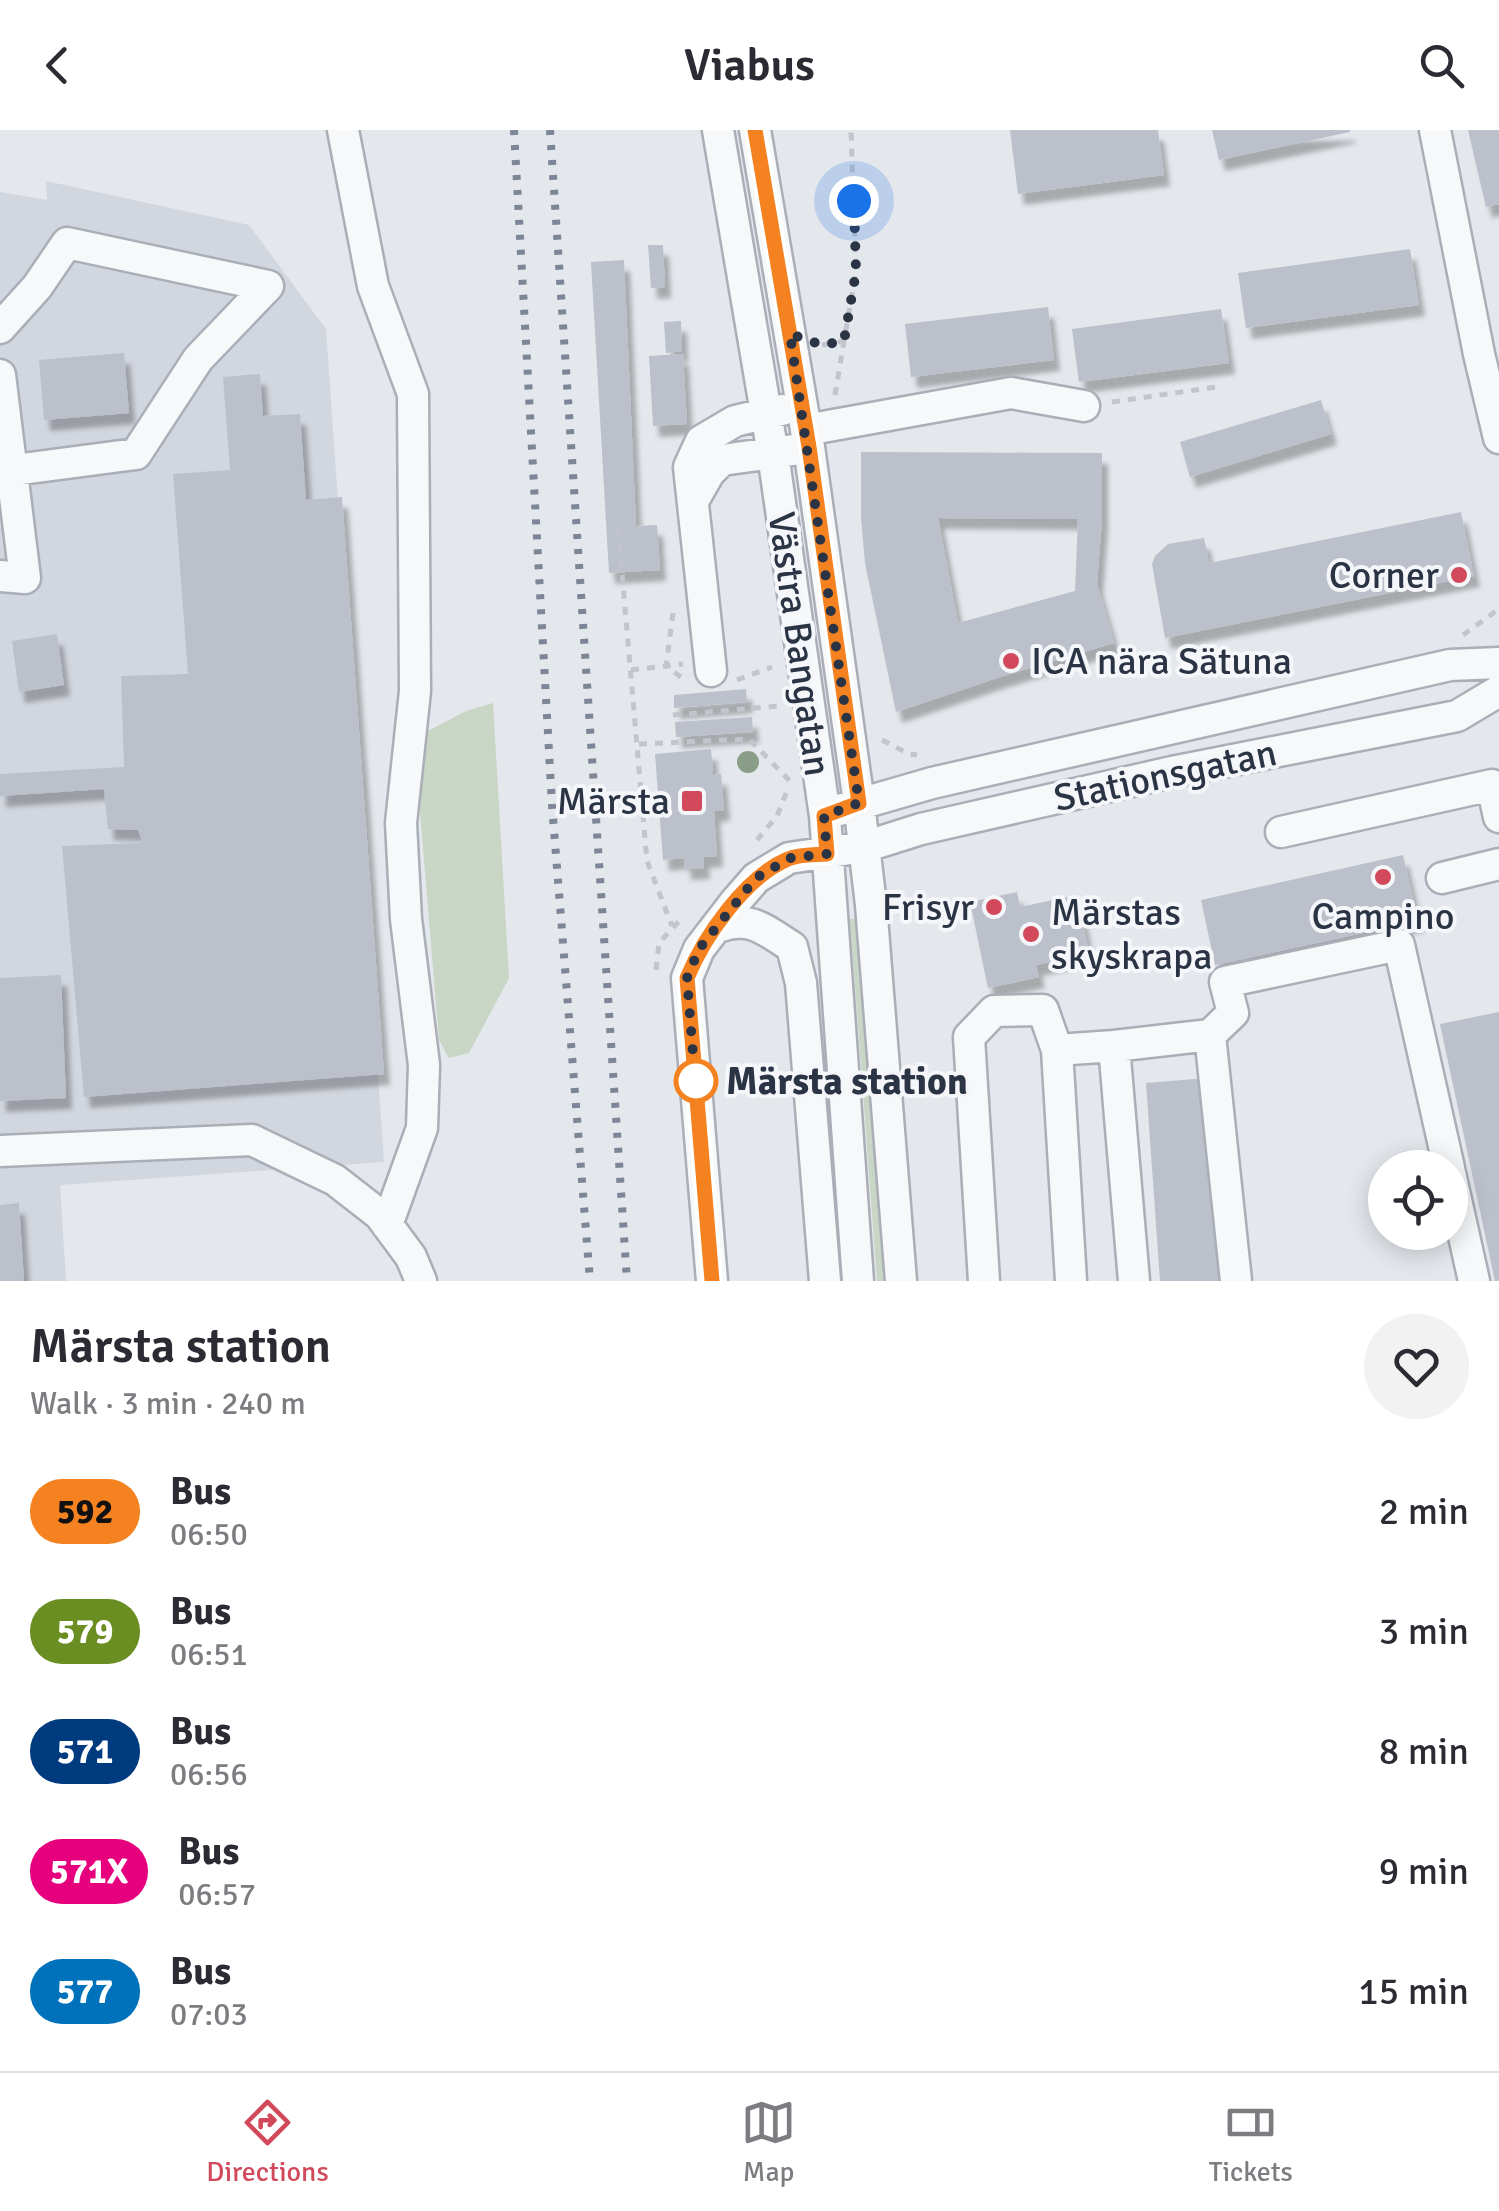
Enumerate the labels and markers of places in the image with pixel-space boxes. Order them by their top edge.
place label: Corner [1329,552,1439,599]
marker: Corner [1448,564,1470,586]
place label: ICA nära Sätuna [1031,638,1292,685]
marker: ICA nära Sätuna [1000,650,1022,672]
place label: Märsta [557,778,670,825]
marker: Märsta [679,788,705,814]
marker: Campino [1372,866,1394,888]
place label: Frisyr [882,884,974,931]
place label: Märstas skyskrapa [1051,889,1213,980]
place label: Campino [1311,893,1455,940]
marker: Frisyr [983,896,1005,918]
marker: Märstas skyskrapa [1020,923,1042,945]
place label: Märsta station [726,1058,968,1105]
marker: Märsta station [675,1060,717,1102]

